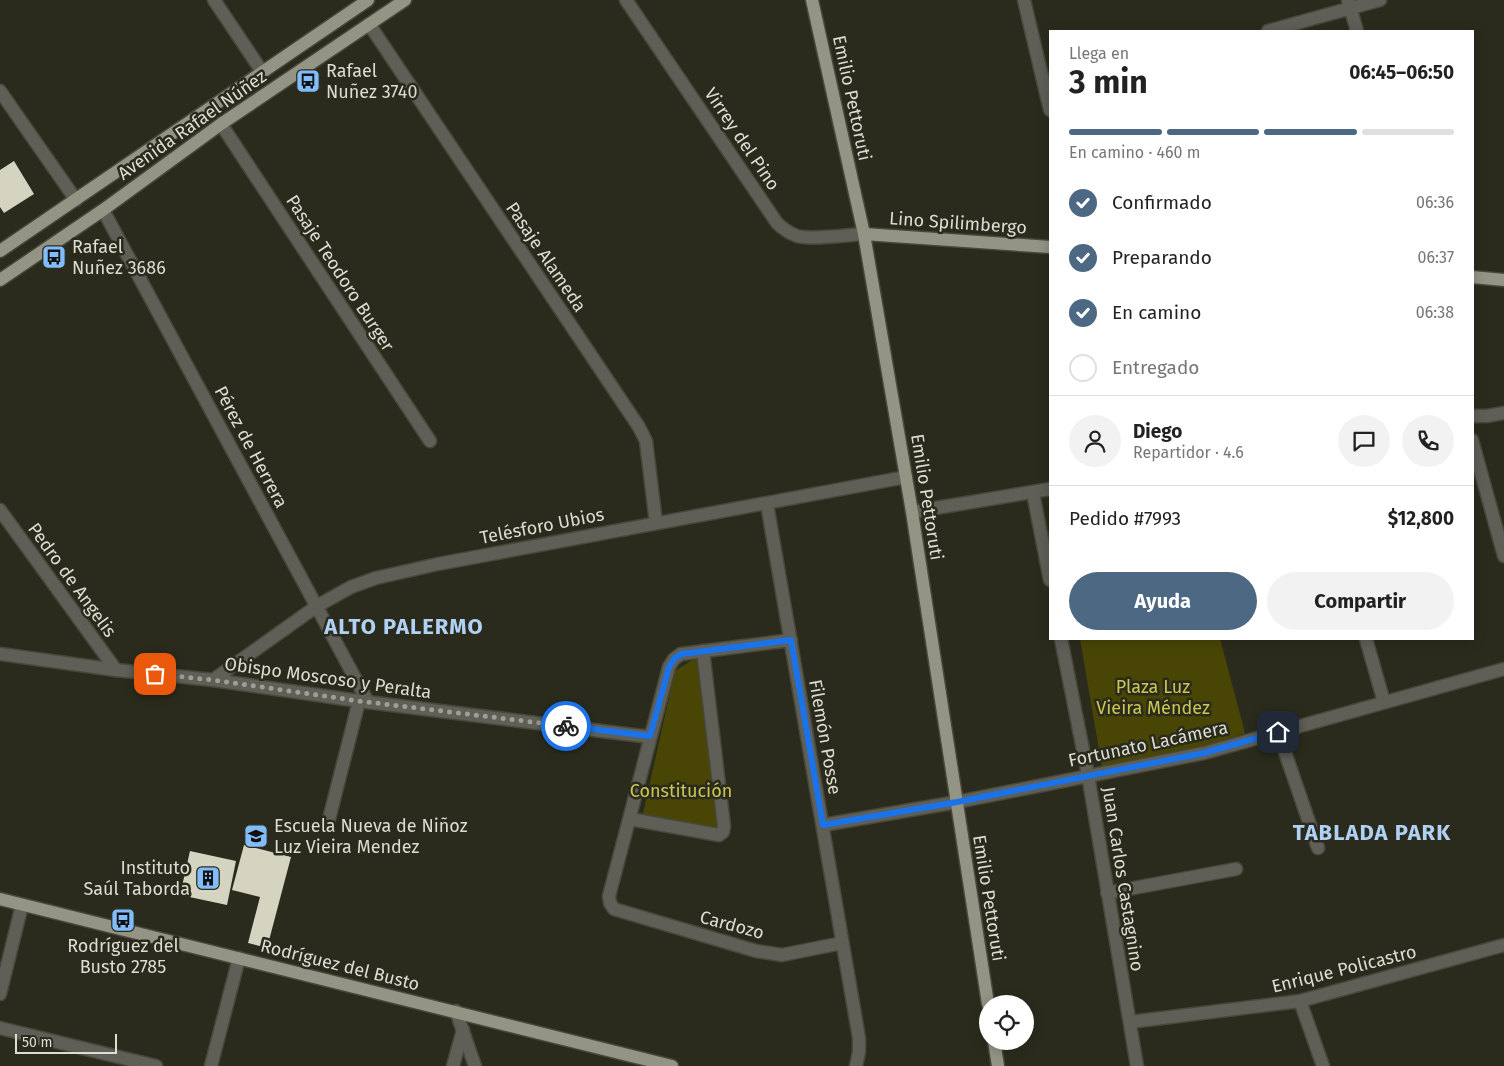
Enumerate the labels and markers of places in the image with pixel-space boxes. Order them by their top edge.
place label: Rafael Nuñez 3740 [326,60,417,103]
bus stop icon: Rafael Nuñez 3740 [295,68,321,94]
place label: Rafael Nuñez 3686 [72,236,166,279]
bus stop icon: Rafael Nuñez 3686 [41,244,67,270]
pin [134,653,176,695]
pin [1257,711,1299,753]
place label: Escuela Nueva de Niñoz Luz Vieira Mendez [274,815,468,858]
school or university icon: Escuela Nueva de Niñoz Luz Vieira Mendez [243,823,269,849]
place label: Instituto Saúl Taborda [84,857,190,900]
building icon: Instituto Saúl Taborda [195,865,221,891]
bus stop icon: Rodríguez del Busto 2785 [110,907,136,933]
place label: Rodríguez del Busto 2785 [67,935,179,978]

